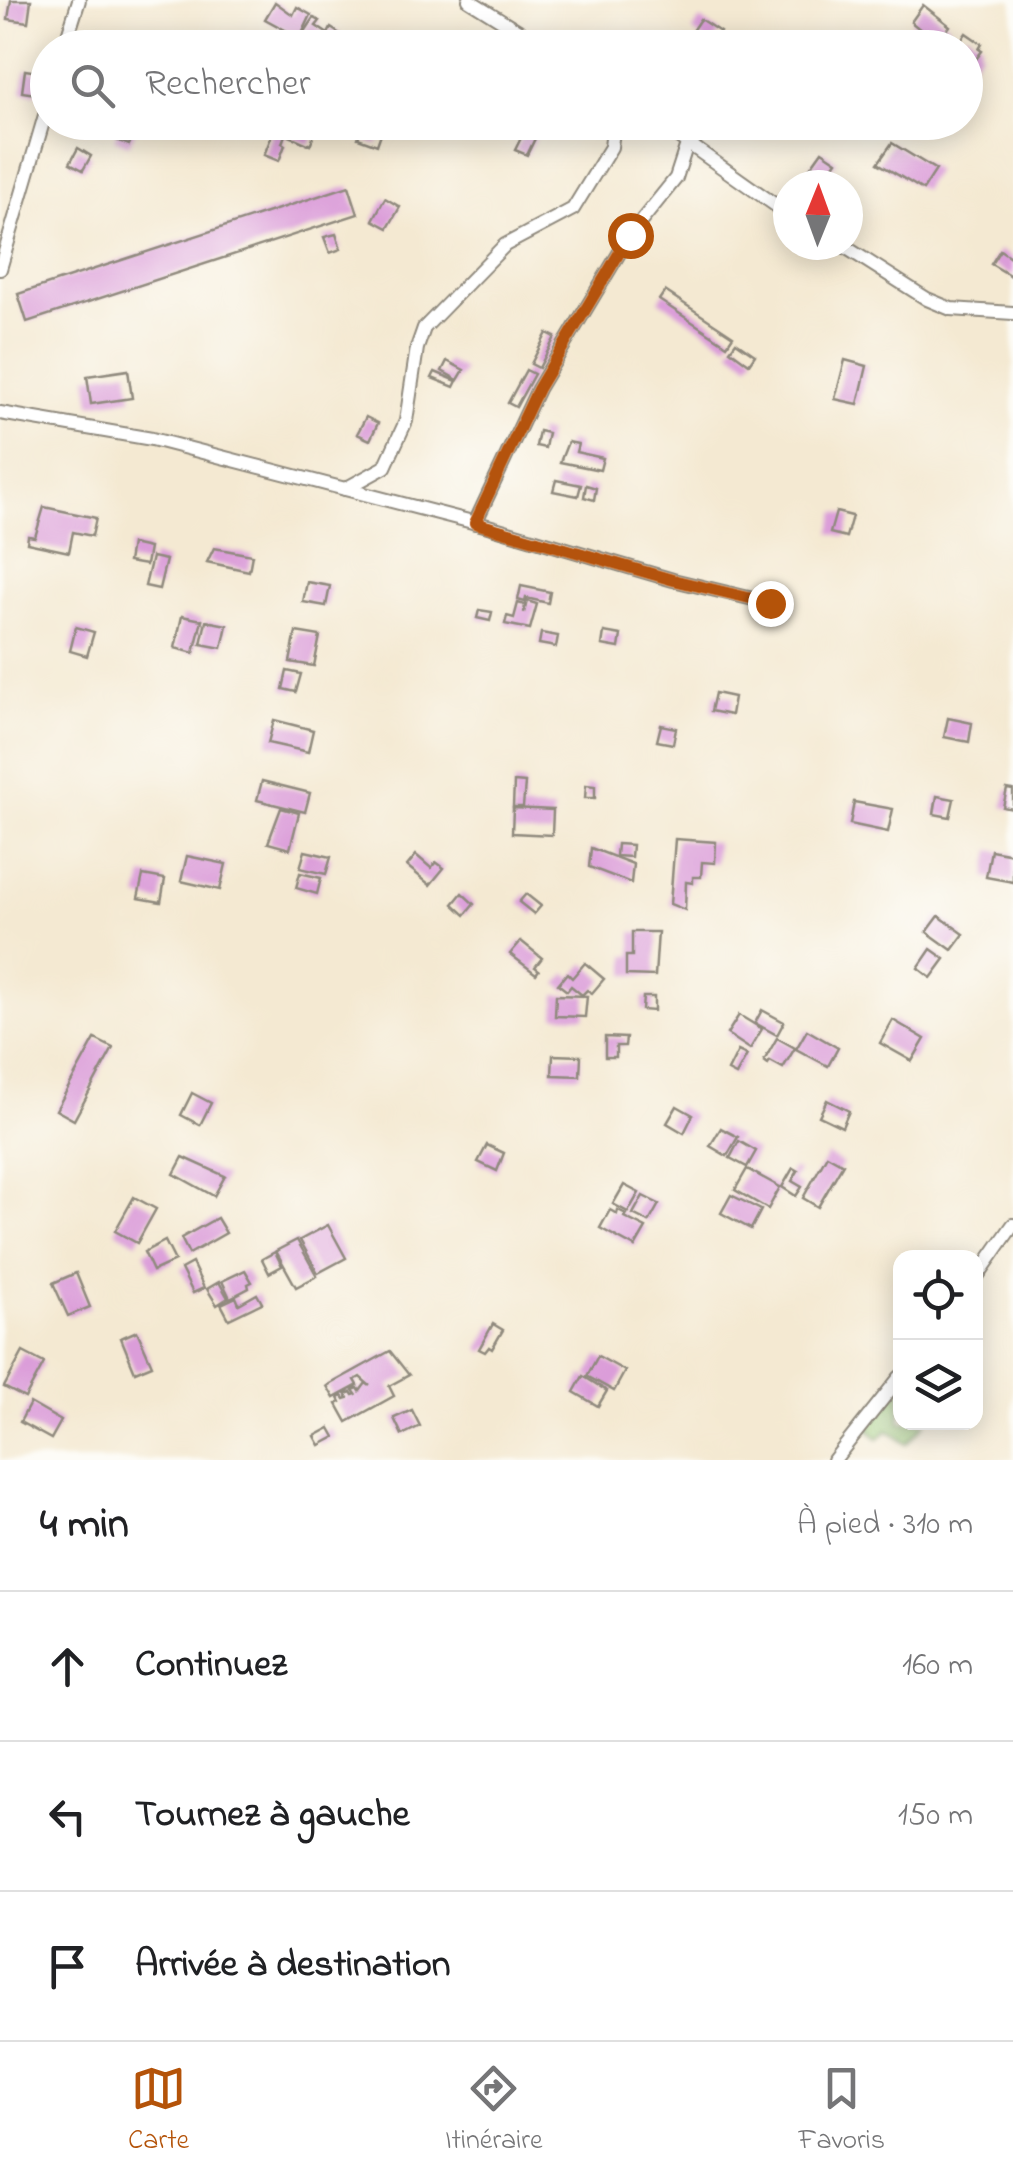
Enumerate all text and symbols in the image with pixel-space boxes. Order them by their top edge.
search box [30,30,983,140]
text: Rechercher [145,57,311,113]
icon: search [65,58,120,113]
north arrow [773,170,863,260]
route start [608,213,654,259]
route end [748,581,794,627]
map controls [893,1250,983,1430]
button: locate [893,1250,983,1340]
button: layers [893,1340,983,1430]
text: 4 min [40,1495,129,1556]
text: À pied · 310 m [797,1502,973,1549]
text: Continuez [135,1638,287,1694]
icon: ahead [40,1639,95,1694]
text: 160 m [902,1643,973,1690]
text: Tournez à gauche [135,1788,410,1844]
icon: left [40,1789,95,1844]
text: 150 m [898,1793,973,1840]
text: Arrivée à destination [135,1938,450,1994]
icon: arrive [40,1939,95,1994]
tab: Carte [128,2061,189,2162]
tab: Itinéraire [445,2061,542,2162]
tab: Favoris [798,2061,885,2162]

